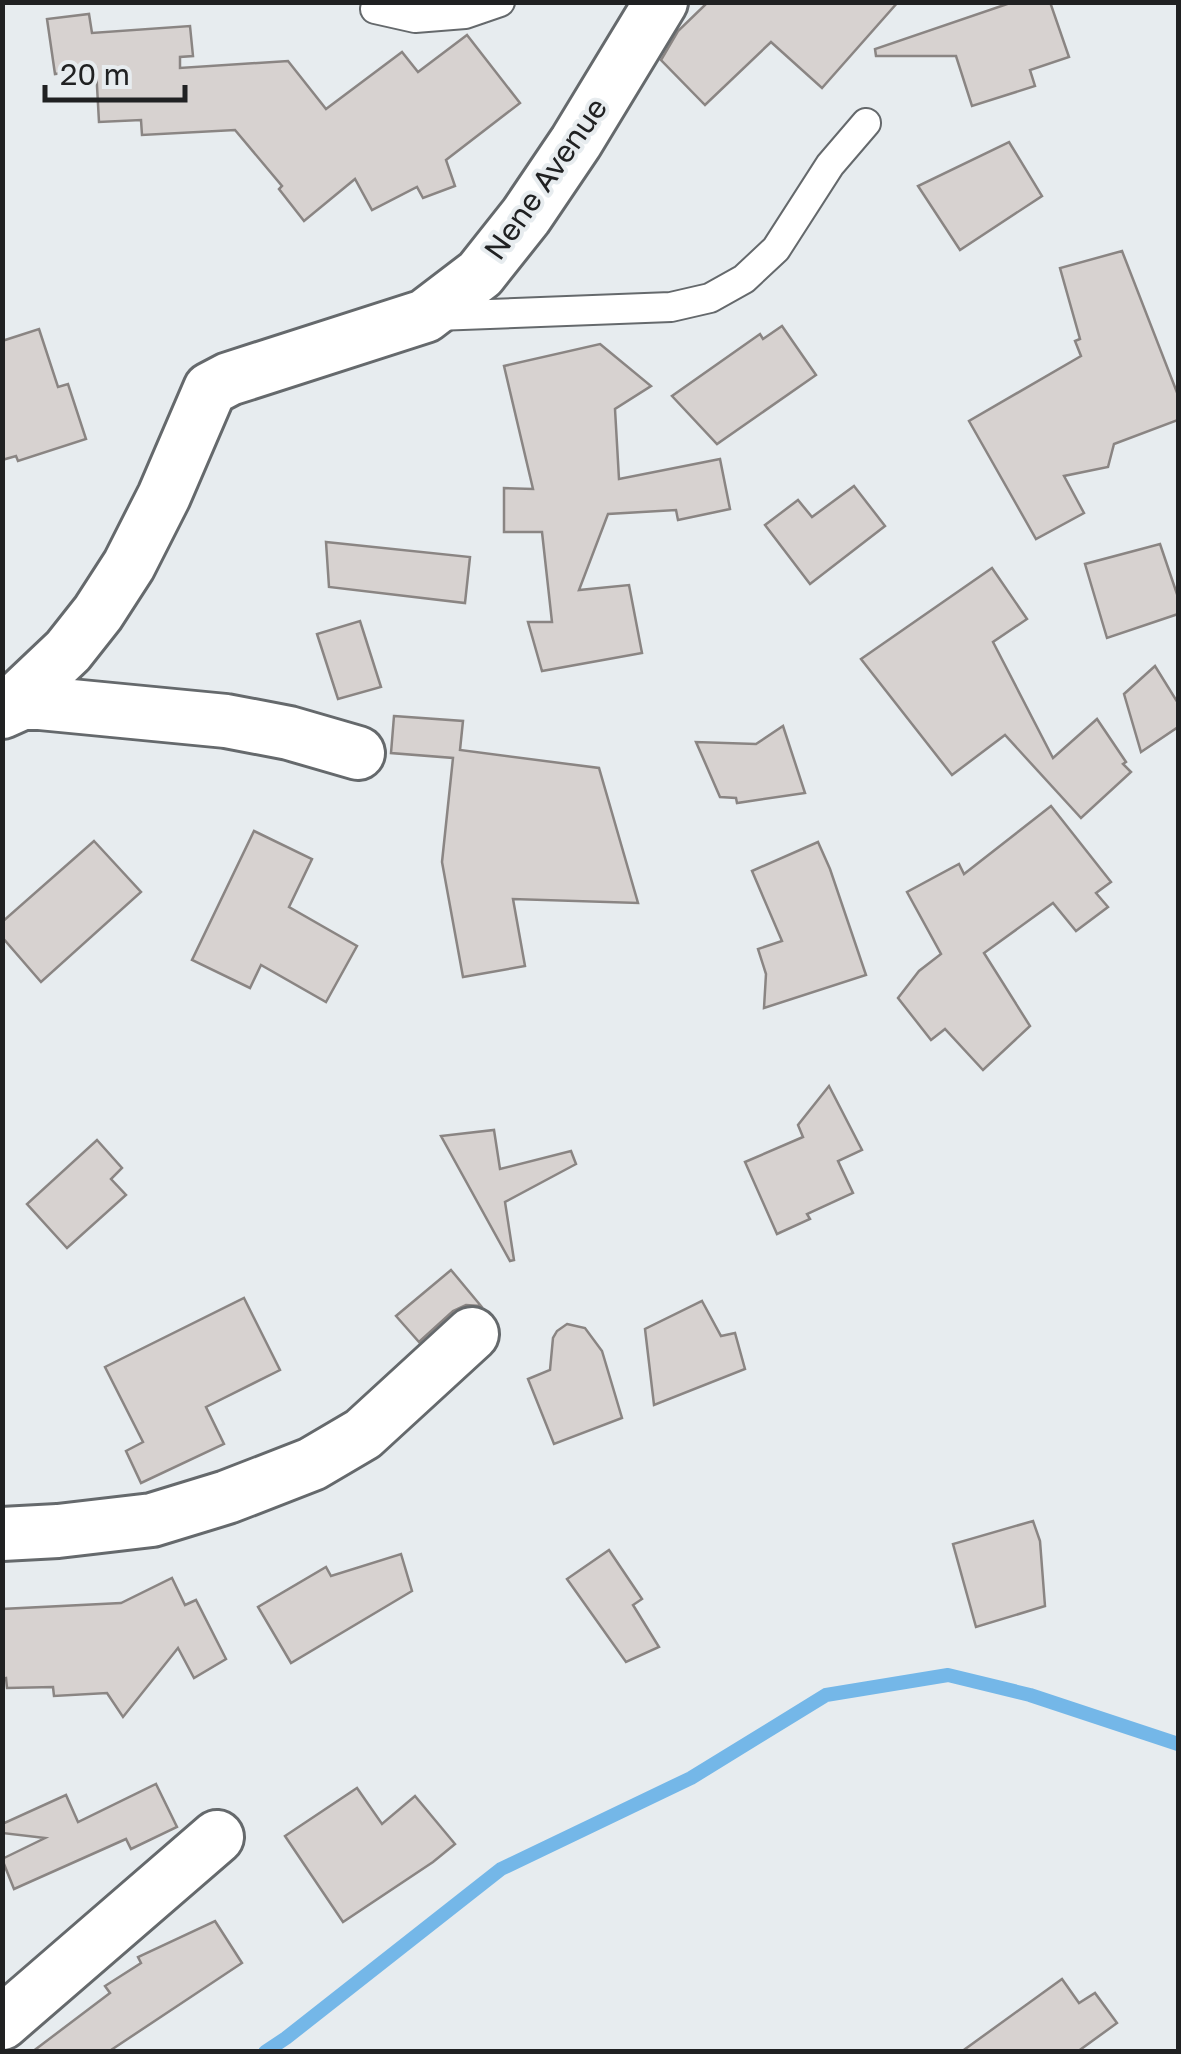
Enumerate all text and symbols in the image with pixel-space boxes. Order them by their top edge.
scale bar [45,40,185,102]
text: 20 m [60,56,130,92]
street label: Nene Avenue [476,91,614,266]

